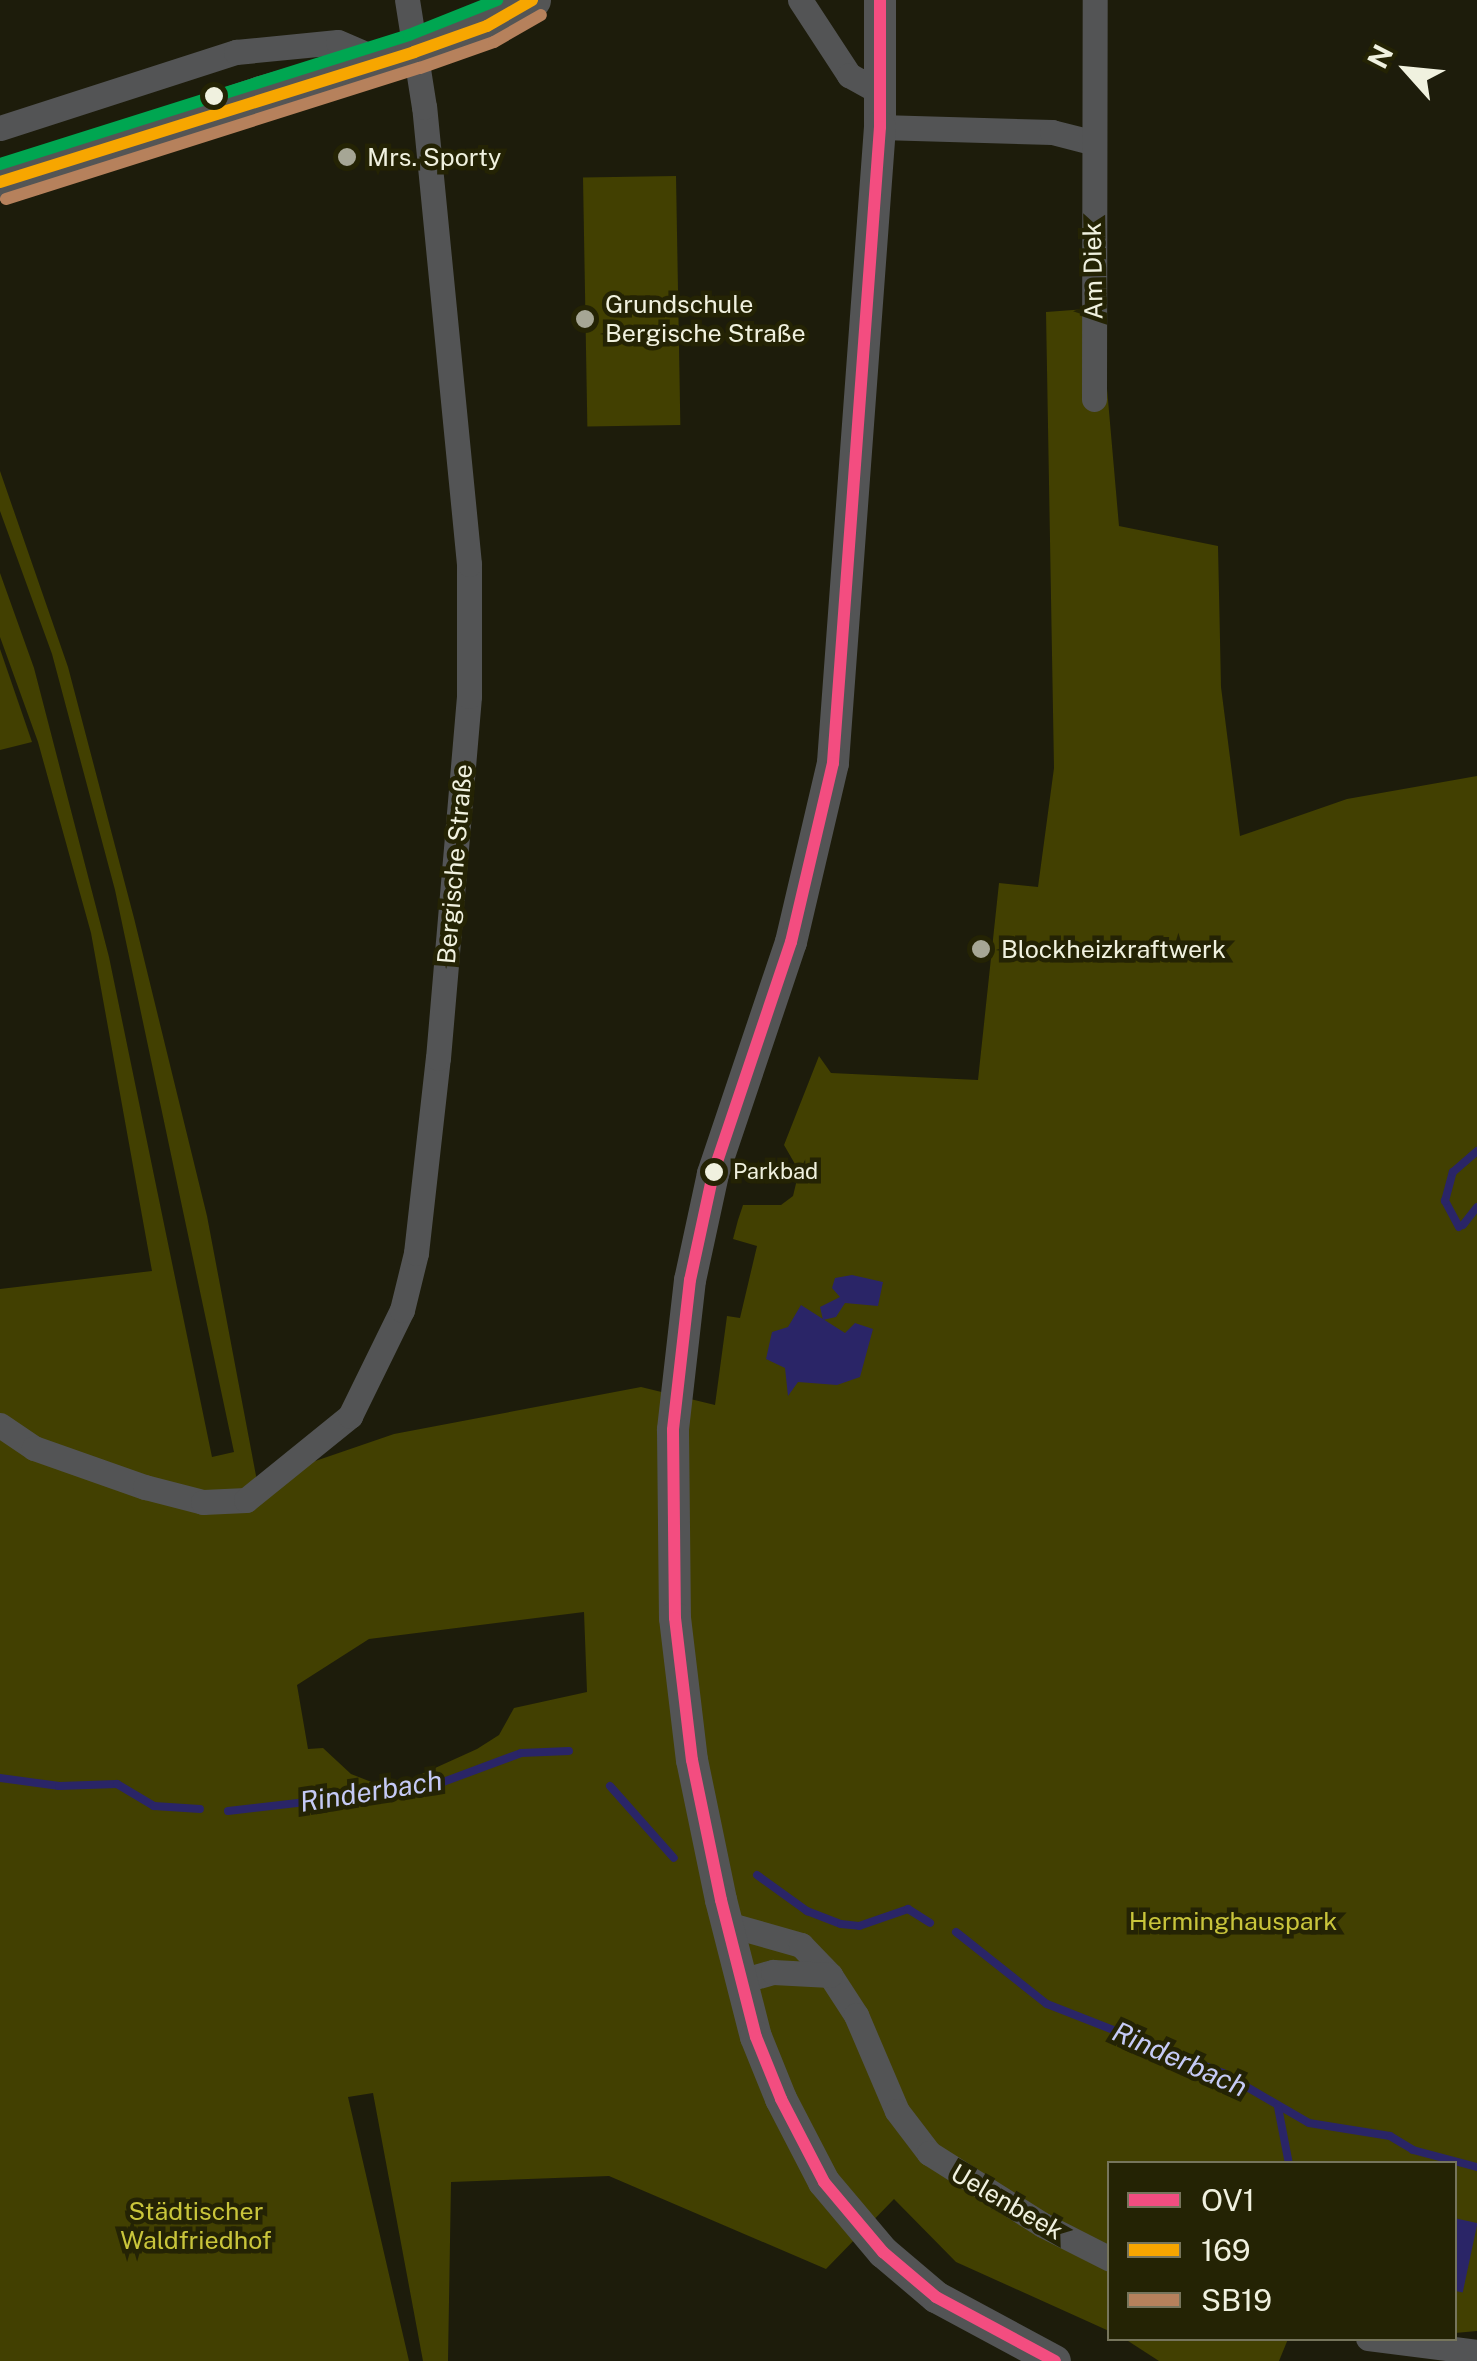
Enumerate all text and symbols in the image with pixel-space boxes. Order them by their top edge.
north arrow [1357,20,1457,120]
text: N [1360,39,1399,73]
unlabelled marker [204,86,224,106]
place label: Mrs. Sporty [367,142,501,172]
marker: Mrs. Sporty [336,146,358,168]
street label: Am Diek [1077,222,1109,320]
place label: Grundschule Bergische Straße [605,290,806,349]
marker: Grundschule Bergische Straße [574,308,596,330]
street label: Bergische Straße [431,763,479,965]
place label: Blockheizkraftwerk [1001,934,1226,964]
marker: Blockheizkraftwerk [970,938,992,960]
place label: Parkbad [733,1159,818,1185]
marker: Parkbad [704,1162,724,1182]
water label: Rinderbach [297,1763,445,1819]
park label: Herminghauspark [1129,1906,1337,1936]
water label: Rinderbach [1107,2014,1253,2104]
street label: Uelenbeek [946,2158,1068,2246]
legend [1107,2161,1457,2341]
text: OV1 [1201,2182,1255,2218]
park label: Städtischer Waldfriedhof [120,2197,272,2256]
text: 169 [1201,2232,1250,2268]
text: SB19 [1201,2282,1272,2318]

